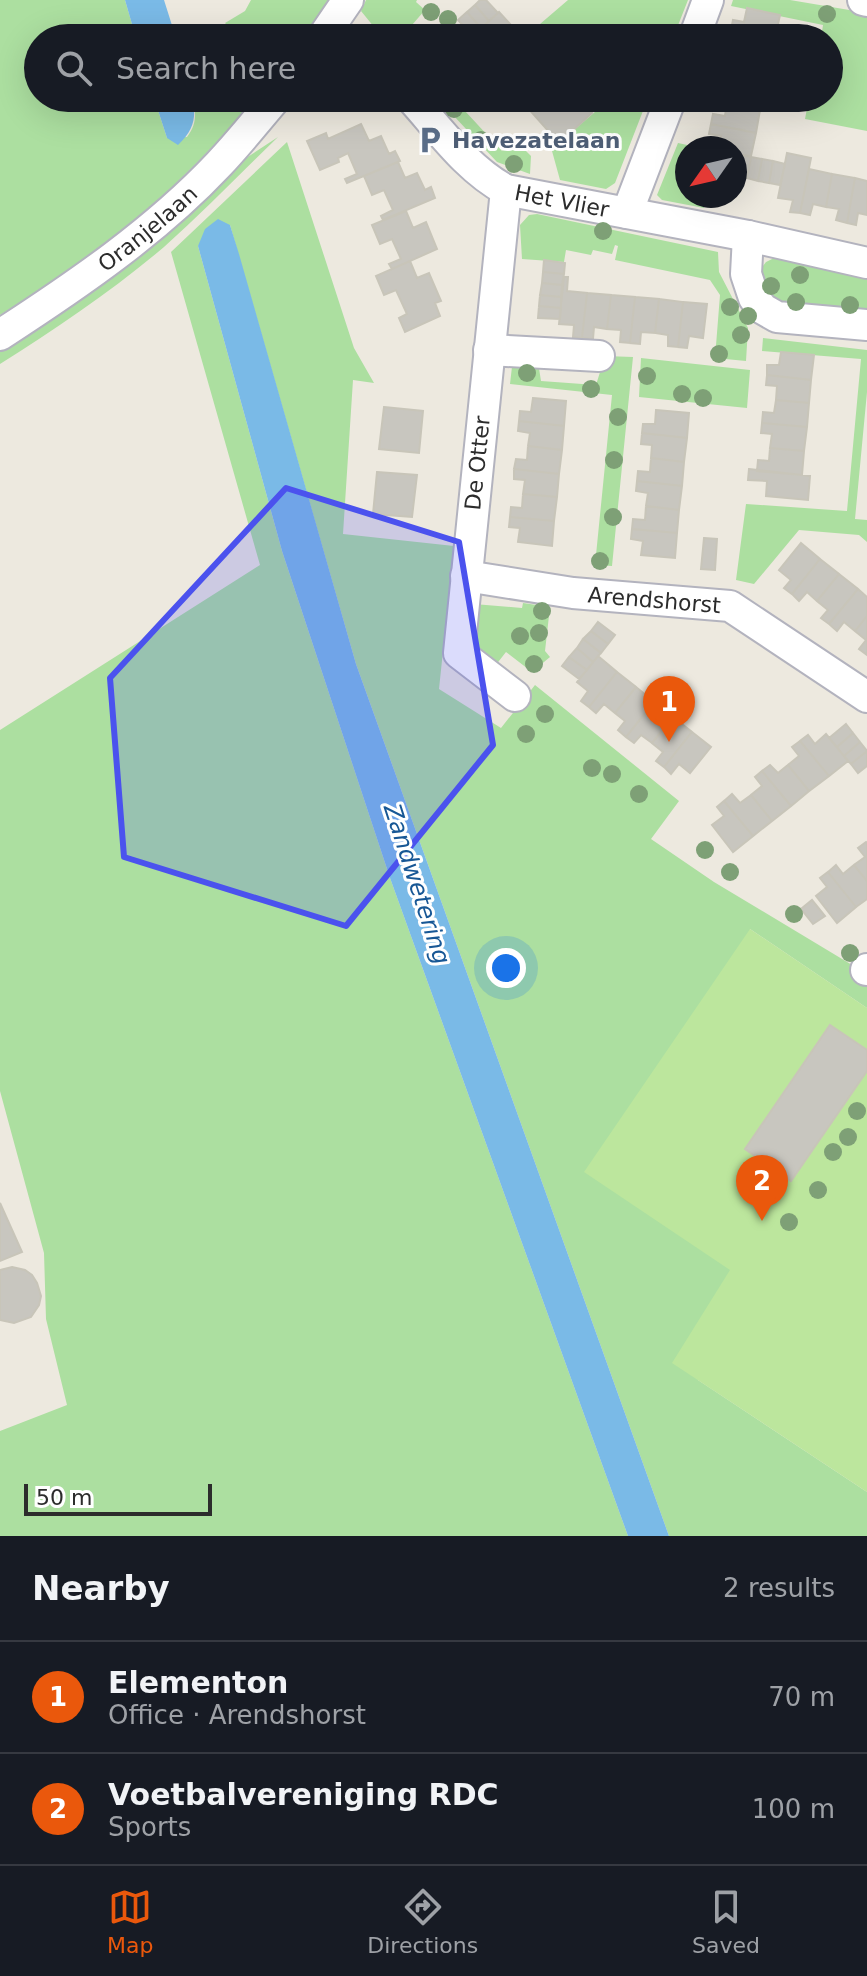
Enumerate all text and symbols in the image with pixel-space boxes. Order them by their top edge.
search box [24,24,843,112]
icon: search [52,46,96,90]
text: Search here [116,51,296,86]
parking icon: Havezatelaan [415,125,445,155]
place label: Havezatelaan [452,128,621,153]
north arrow [675,136,747,208]
street label: Het Vlier [513,180,612,223]
street label: Oranjelaan [93,181,202,277]
street label: De Otter [460,414,495,511]
street label: Arendshorst [587,582,722,618]
pin: 1 [643,676,695,742]
water label: Zandwetering [378,799,456,968]
your location [486,948,526,988]
pin: 2 [736,1155,788,1221]
scale bar [24,1480,212,1516]
text: 50 m [36,1485,92,1510]
text: Nearby [32,1568,170,1608]
text: 2 results [723,1573,835,1603]
text: Elementon [108,1665,288,1700]
text: 1 [49,1682,67,1712]
text: 70 m [768,1682,835,1712]
text: Office · Arendshorst [108,1700,366,1730]
text: Voetbalvereniging RDC [108,1777,499,1812]
text: 2 [49,1794,67,1824]
text: 100 m [752,1794,835,1824]
text: Sports [108,1812,191,1842]
tab: Map [107,1885,153,1958]
tab: Directions [367,1885,478,1958]
tab: Saved [692,1885,760,1958]

